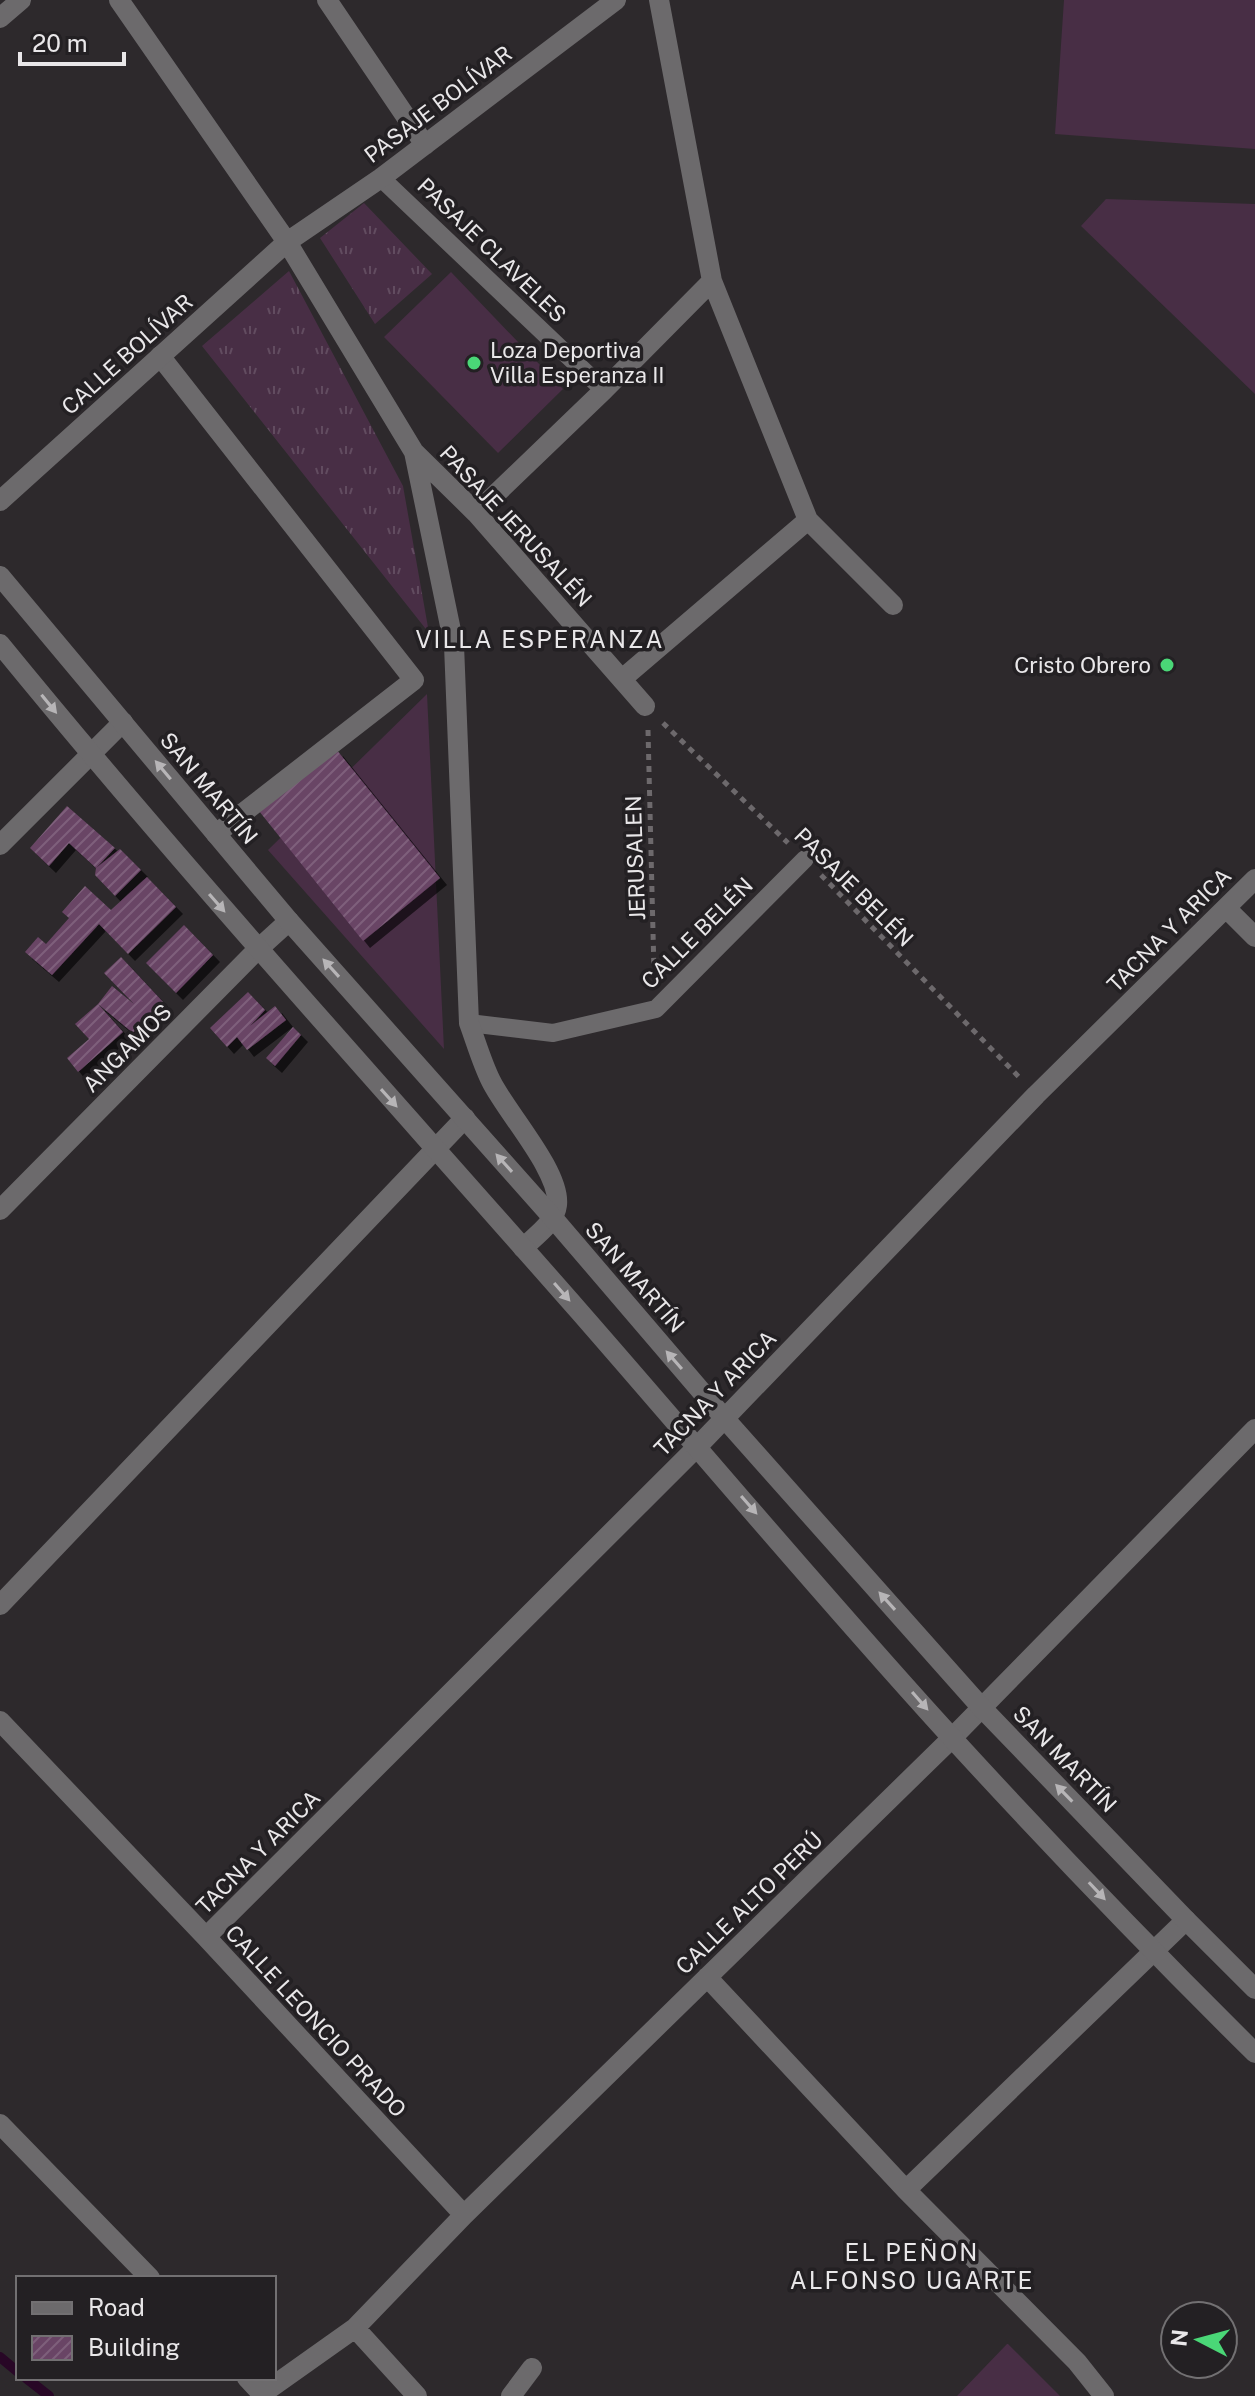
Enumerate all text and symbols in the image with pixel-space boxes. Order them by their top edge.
scale bar [20,16,124,66]
text: 20 m [32,29,88,57]
street label: PASAJE BOLÍVAR [359,40,517,168]
street label: PASAJE CLAVELES [412,172,572,328]
street label: CALLE BOLÍVAR [56,288,198,420]
place label: Loza Deportiva Villa Esperanza II [490,337,665,388]
marker: Loza Deportiva Villa Esperanza II [465,354,483,372]
street label: PASAJE JERUSALÉN [435,440,597,612]
district label: VILLA ESPERANZA [415,625,665,653]
place label: Cristo Obrero [1014,652,1151,678]
marker: Cristo Obrero [1158,656,1176,674]
one-way arrow [41,694,58,715]
street label: SAN MARTÍN [155,727,263,849]
one-way arrow [155,761,172,781]
street label: JERUSALEN [620,795,650,921]
street label: PASAJE BELÉN [789,822,919,952]
street label: TACNA Y ARICA [1102,863,1236,997]
street label: CALLE BELÉN [636,872,758,994]
one-way arrow [208,892,225,912]
one-way arrow [323,959,341,978]
street label: ANGAMOS [77,998,177,1098]
one-way arrow [380,1087,397,1107]
one-way arrow [496,1153,513,1173]
street label: SAN MARTÍN [580,1217,690,1337]
one-way arrow [553,1282,570,1302]
street label: TACNA Y ARICA [649,1325,781,1461]
one-way arrow [666,1350,683,1370]
one-way arrow [740,1495,757,1515]
one-way arrow [879,1592,897,1611]
one-way arrow [911,1691,928,1711]
street label: SAN MARTÍN [1008,1700,1122,1818]
one-way arrow [1055,1783,1073,1802]
street label: TACNA Y ARICA [191,1785,325,1919]
street label: CALLE ALTO PERÚ [670,1826,828,1979]
one-way arrow [1088,1882,1106,1901]
street label: CALLE LEONCIO PRADO [220,1920,412,2122]
district label: EL PEÑON ALFONSO UGARTE [790,2238,1034,2294]
legend [16,2276,276,2380]
text: Road [88,2293,145,2321]
north arrow [1159,2300,1239,2380]
text: N [1165,2328,1193,2348]
text: Building [88,2333,180,2361]

